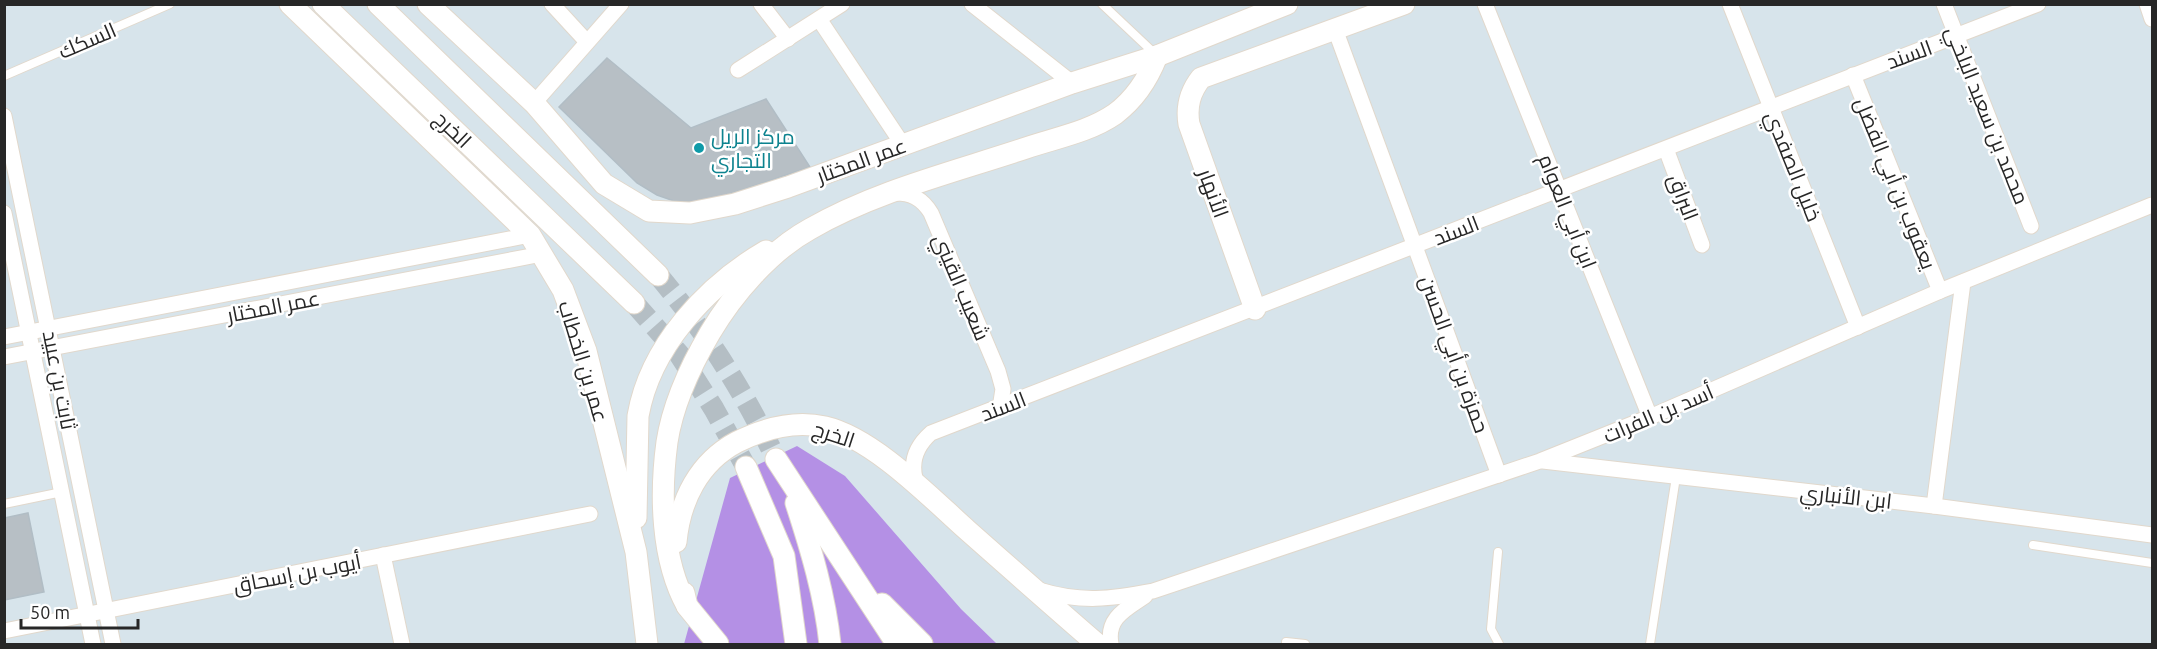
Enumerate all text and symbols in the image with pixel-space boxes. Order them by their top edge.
street label: السكك [54,17,120,63]
street label: محمد بن سعيد البلخي [1937,23,2035,209]
street label: السند [1883,35,1935,73]
street label: يعقوب بن أبي الفضل [1846,94,1942,275]
street label: الخرج [427,106,477,155]
street label: خليل الصفدي [1756,107,1827,226]
place label: مركز الريل التجاري [711,124,795,177]
street label: عمر المختار [812,133,910,189]
marker: مركز الريل التجاري [692,141,706,155]
street label: ابن أبي العوام [1530,150,1602,274]
street label: الأنهار [1192,164,1234,221]
street label: البراق [1662,170,1704,224]
street label: السند [1430,210,1482,250]
street label: شعيب القيني [924,230,995,346]
street label: حمزة بن أبي الحسن [1411,272,1495,438]
street label: عمر المختار [224,285,322,328]
street label: عمر بن الخطاب [552,298,614,425]
street label: ثابت بن عبيد [37,328,81,432]
street label: أسد بن الفرات [1599,379,1718,449]
street label: السند [977,386,1029,426]
street label: الخرج [809,416,858,455]
street label: ابن الأنباري [1798,479,1893,518]
street label: أيوب بن إسحاق [231,549,363,599]
scale bar [21,592,138,630]
text: 50 m [30,602,70,622]

